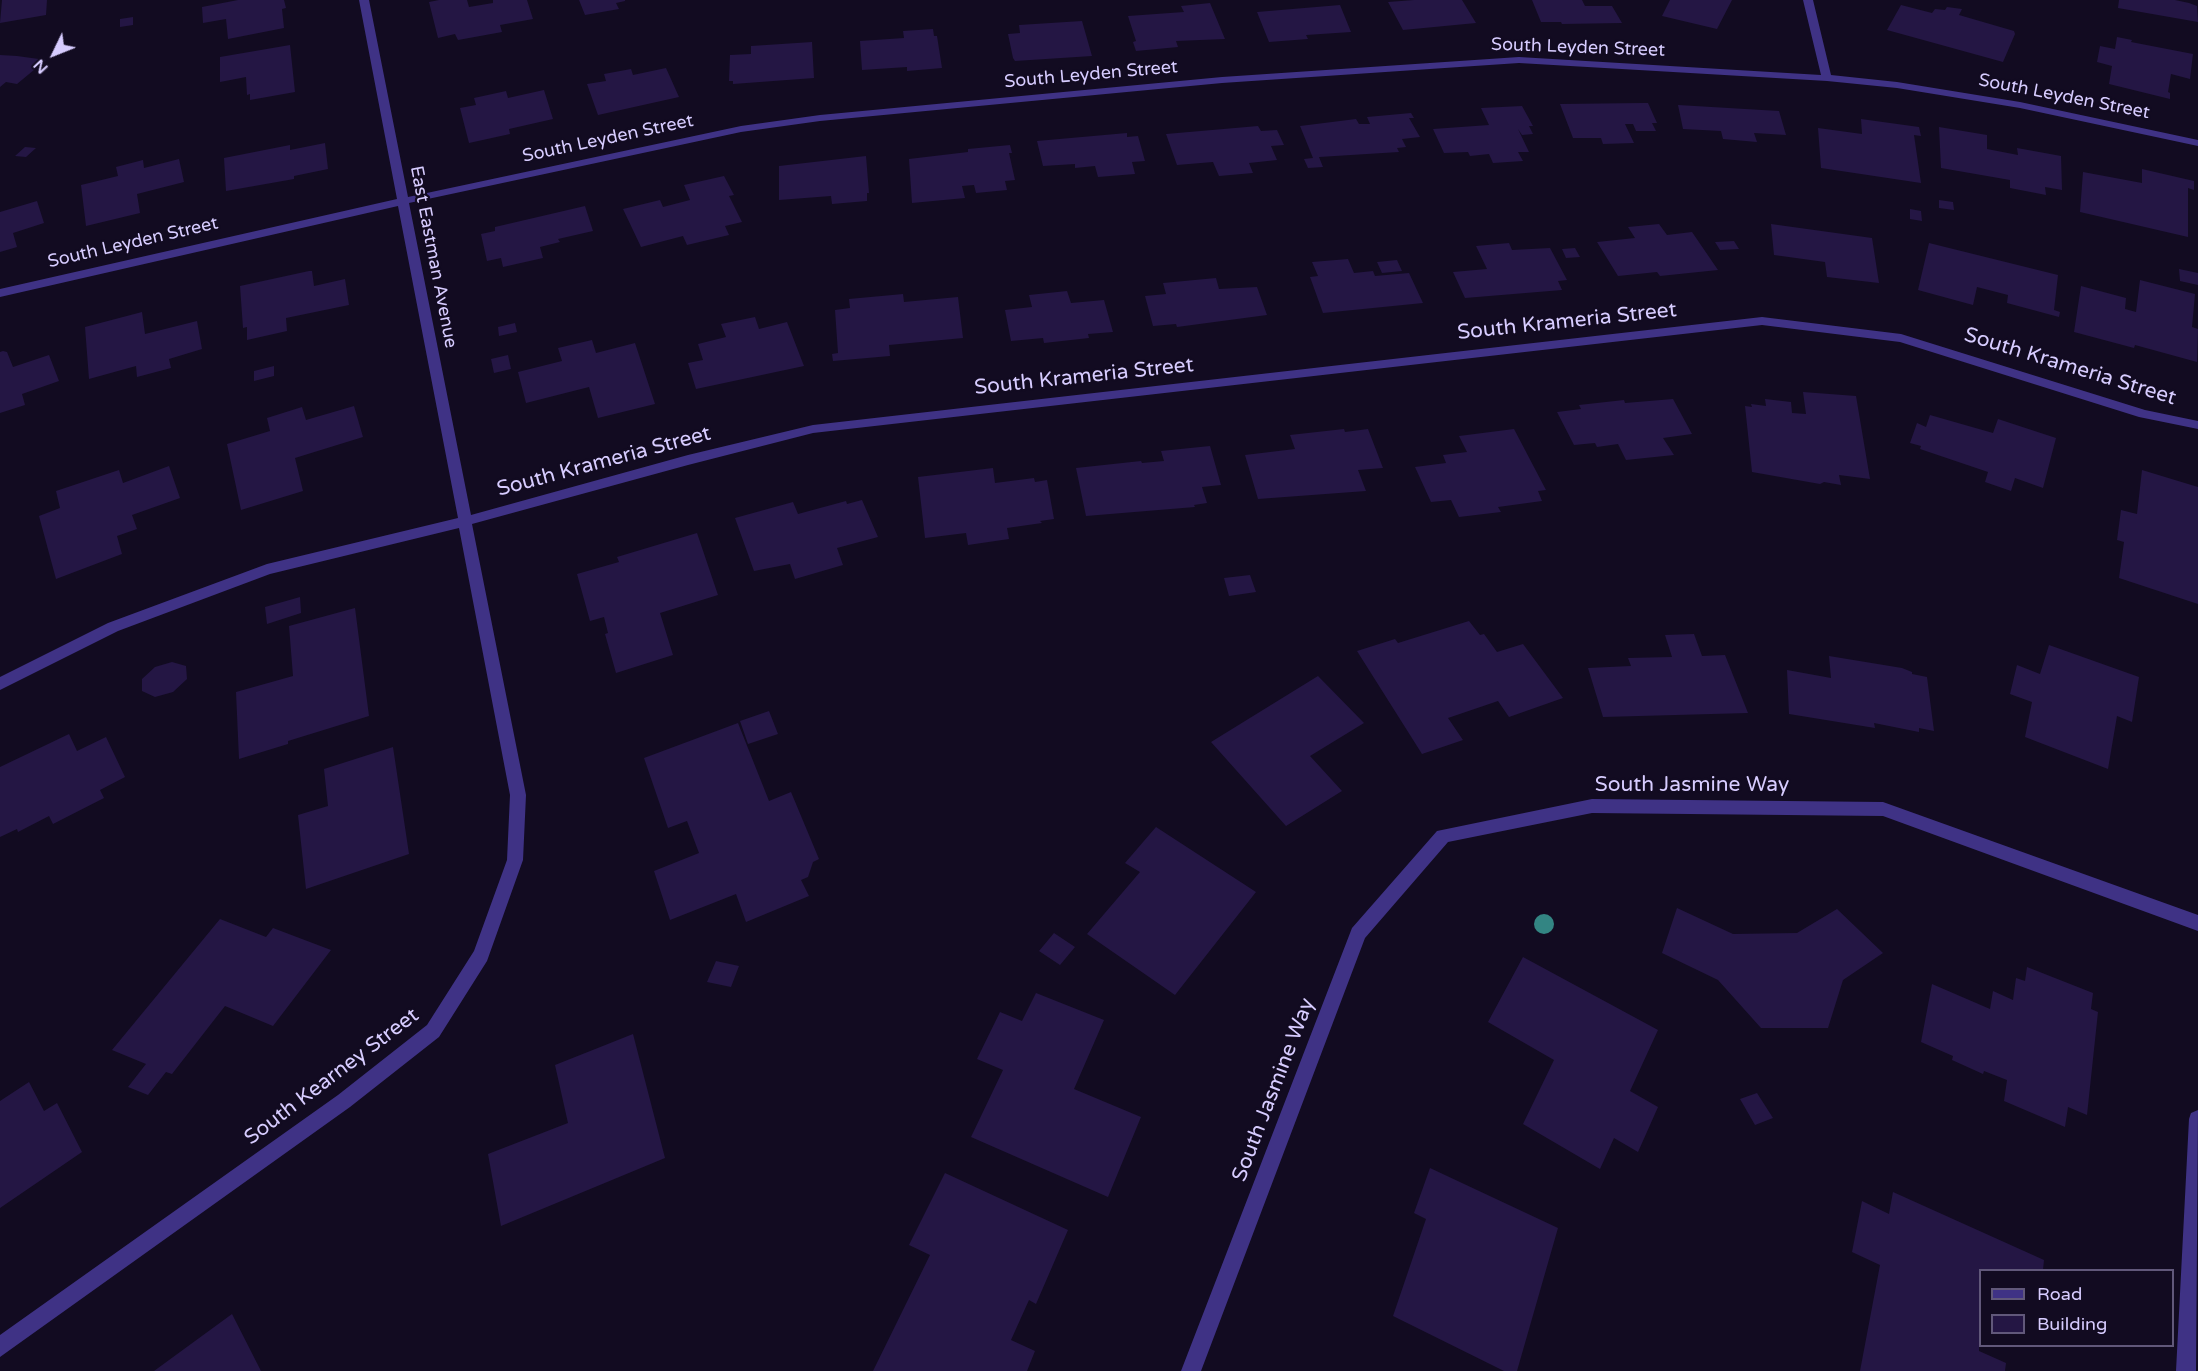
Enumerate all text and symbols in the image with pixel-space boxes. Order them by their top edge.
north arrow [24,24,84,84]
street label: South Leyden Street [1491,34,1665,62]
text: N [29,55,53,78]
street label: South Leyden Street [1003,57,1179,93]
street label: South Leyden Street [1976,70,2152,124]
street label: South Leyden Street [521,110,695,168]
street label: East Eastman Avenue [405,164,461,350]
street label: South Leyden Street [46,213,220,273]
street label: South Krameria Street [1456,298,1678,346]
street label: South Krameria Street [1961,323,2179,411]
street label: South Krameria Street [973,353,1195,401]
street label: South Krameria Street [494,421,714,503]
street label: South Jasmine Way [1595,772,1789,798]
street label: South Jasmine Way [1227,995,1321,1185]
street label: South Kearney Street [240,1003,424,1151]
legend [1979,1269,2174,1347]
text: Road [2037,1283,2082,1305]
text: Building [2037,1313,2107,1335]

